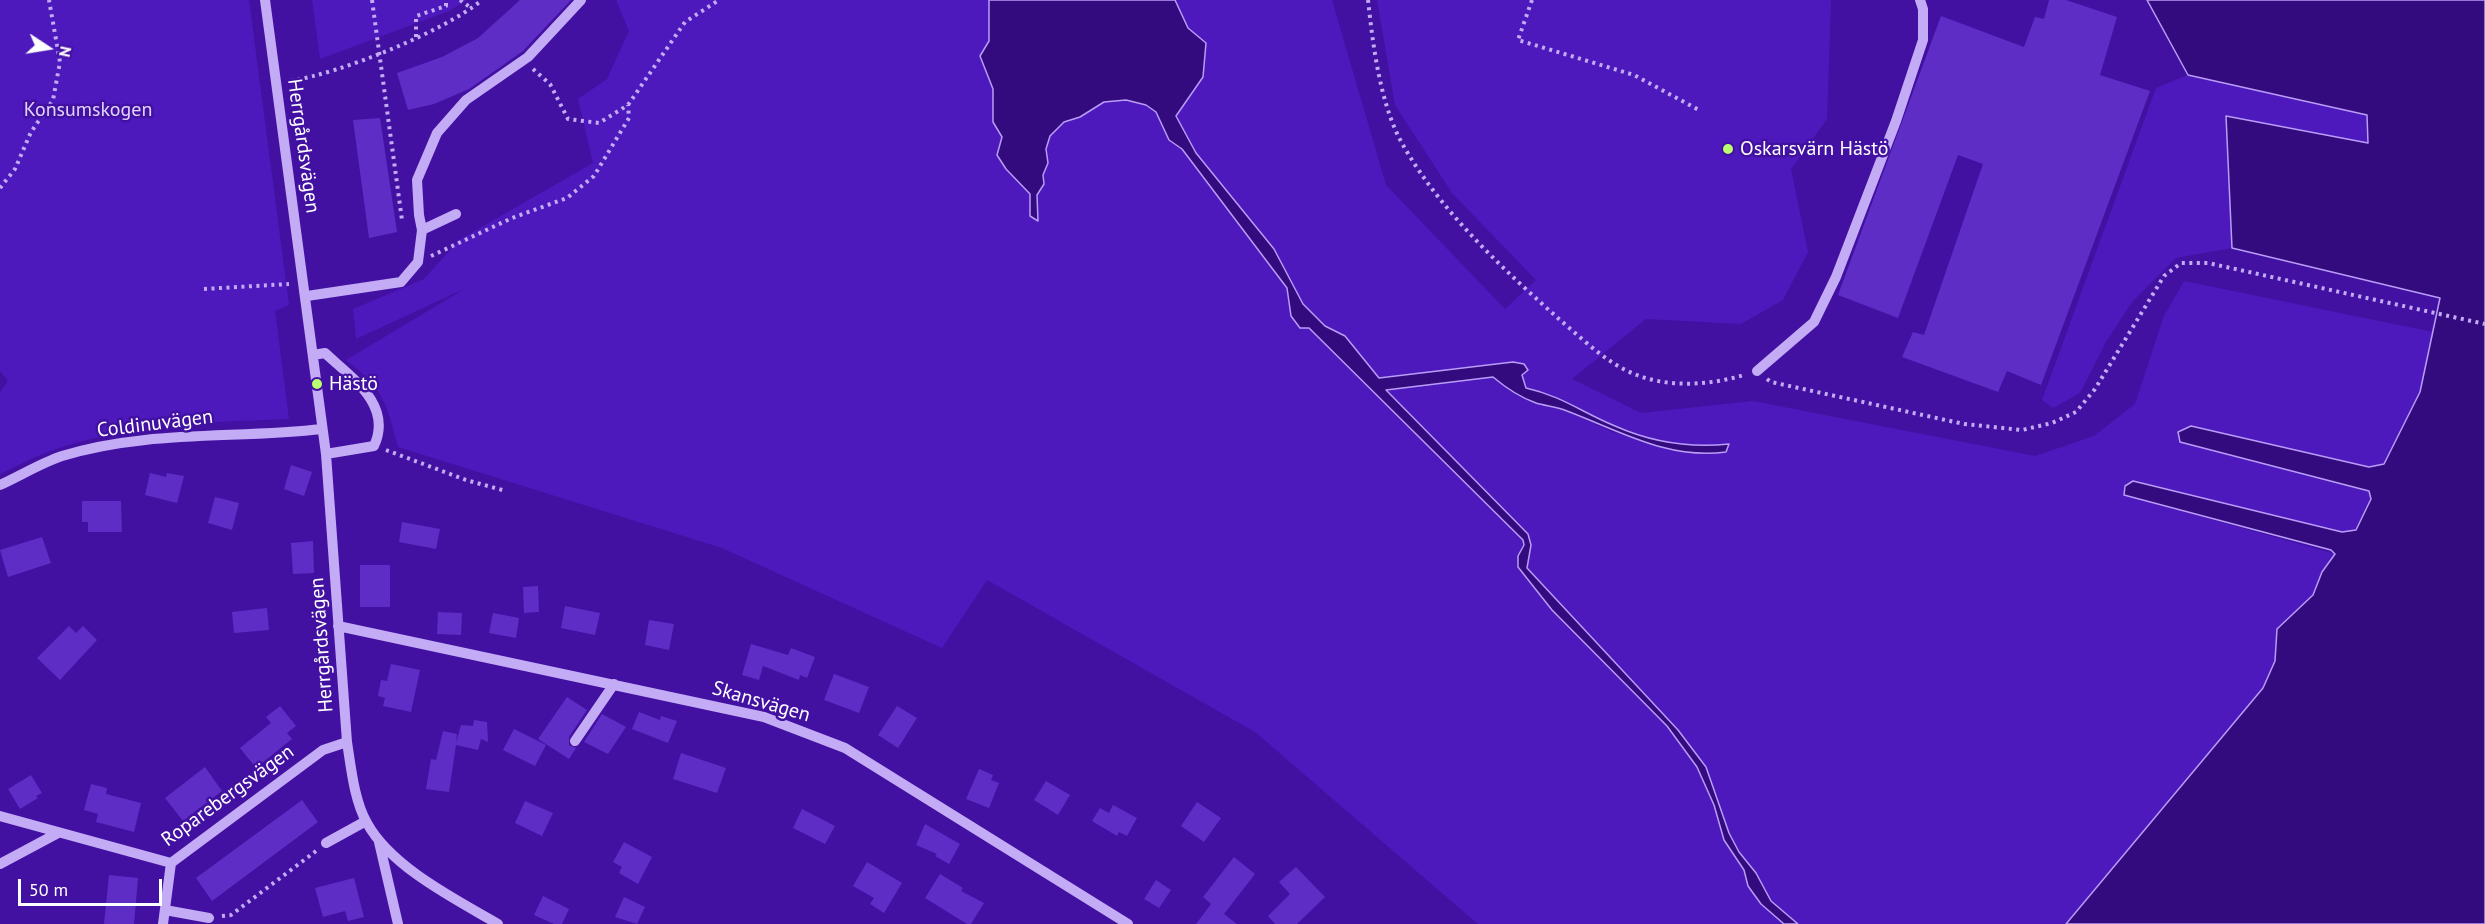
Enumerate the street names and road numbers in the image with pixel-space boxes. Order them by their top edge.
street label: Herrgårdsvägen [282,77,324,215]
street label: Coldinuvägen [96,405,214,443]
street label: Herrgårdsvägen [305,577,339,713]
street label: Skansvägen [709,677,813,727]
street label: Roparebergsvägen [157,740,299,852]

